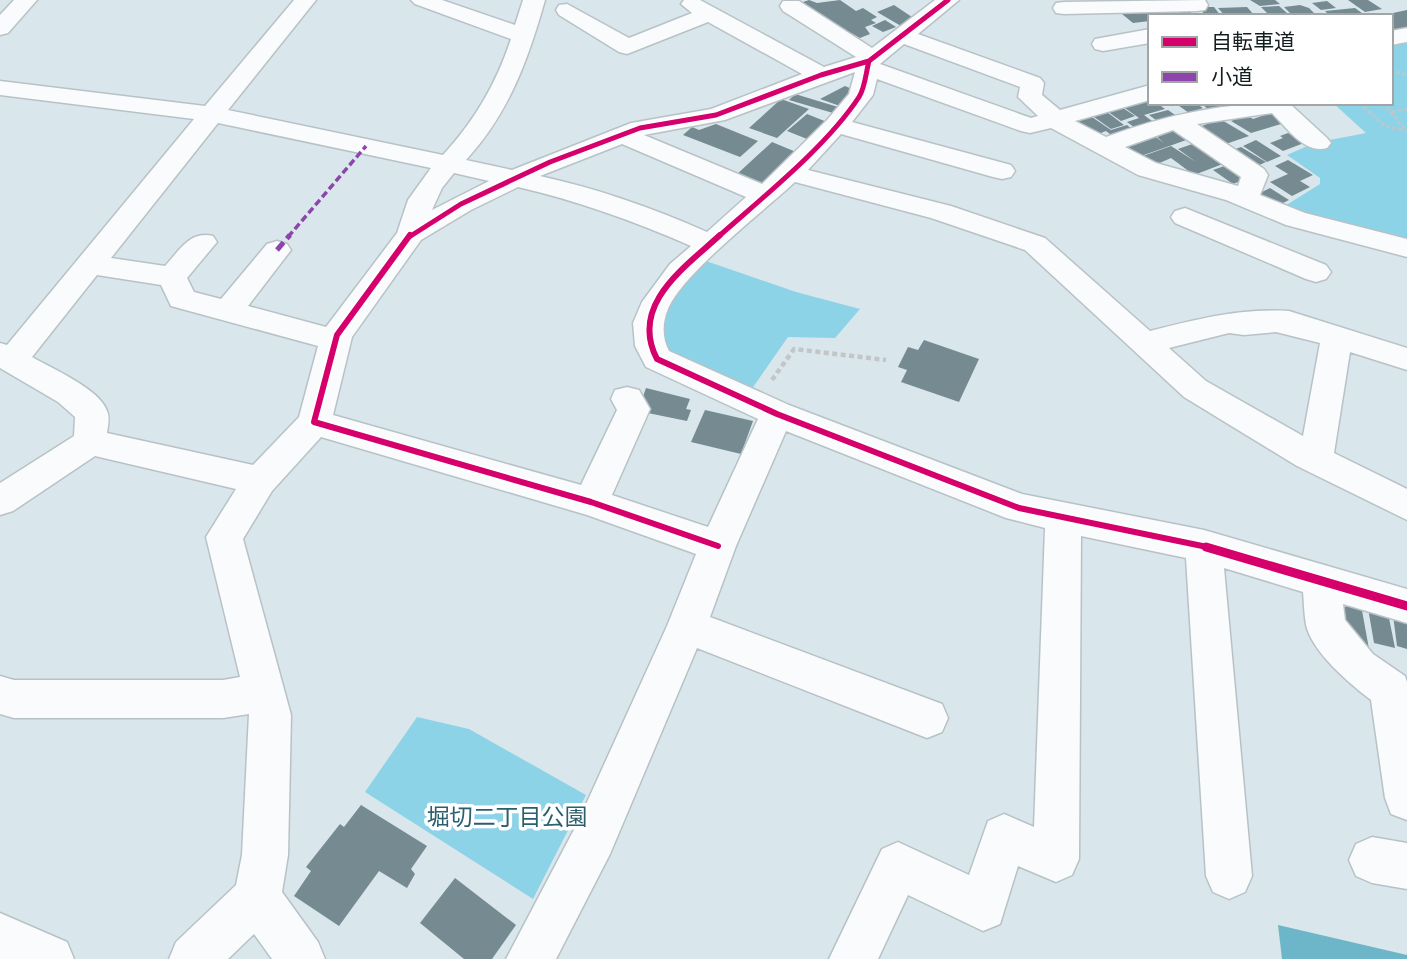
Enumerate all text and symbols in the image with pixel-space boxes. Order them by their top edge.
legend [1148,14,1393,105]
text: 自転車道 [1211,28,1295,55]
text: 小道 [1211,63,1253,90]
park label: 堀切二丁目公園 [427,802,588,831]

